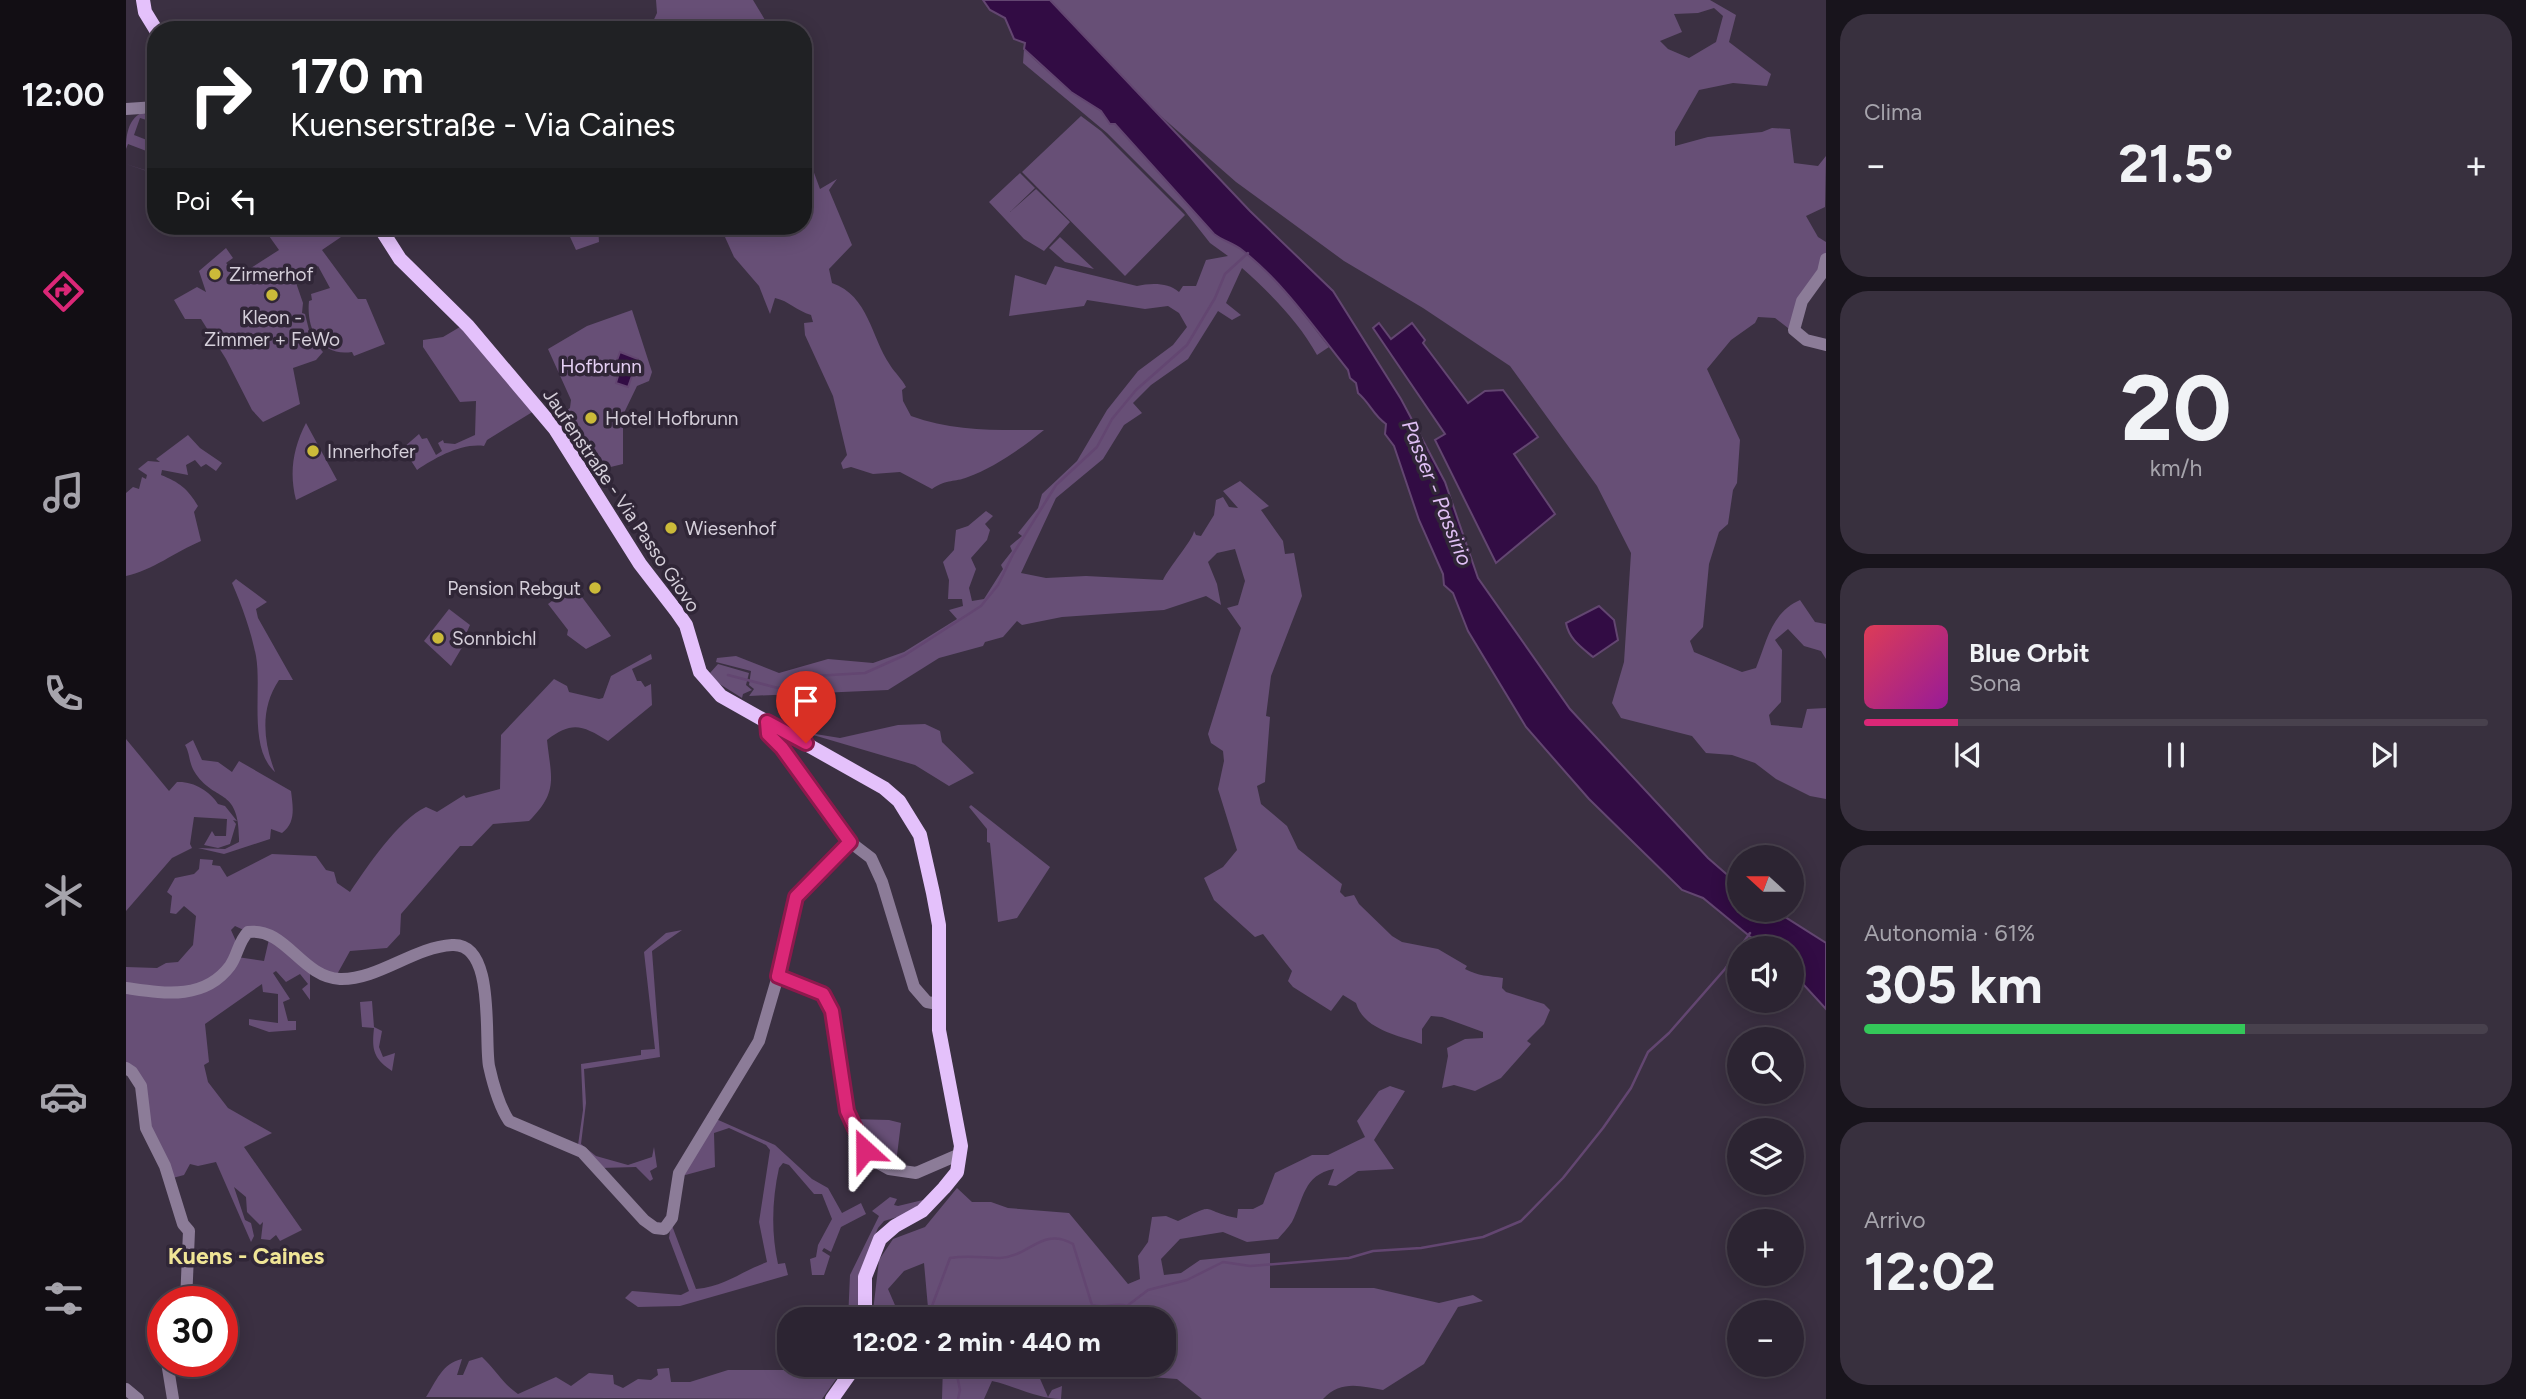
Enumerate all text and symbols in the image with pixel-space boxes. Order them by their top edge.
text: 170 m [290,46,424,105]
icon: right [175,49,266,140]
text: 12:00 [21,76,105,114]
text: Clima [1864,98,1922,126]
text: Kuenserstraße - Via Caines [290,106,676,144]
text: 21.5° [2119,133,2233,195]
text: − [1864,142,1888,188]
text: + [2464,142,2488,188]
icon: left [225,182,263,220]
text: Poi [175,185,211,217]
place label: Zirmerhof [229,263,314,286]
marker: Zirmerhof [207,266,223,282]
icon: directions [39,267,88,316]
marker: Kleon - Zimmer + FeWo [264,287,280,303]
place label: Kleon - Zimmer + FeWo [204,306,340,351]
text: 20 [2120,354,2232,463]
park label: Hofbrunn [560,355,642,378]
street label: Jaufenstraße - Via Passo Giovo [538,384,705,616]
place label: Hotel Hofbrunn [605,407,738,430]
marker: Hotel Hofbrunn [583,410,599,426]
water label: Passer - Passirio [1397,416,1478,569]
place label: Innerhofer [327,440,416,463]
marker: Innerhofer [305,443,321,459]
text: km/h [2150,454,2202,482]
icon: music [39,468,88,517]
place label: Wiesenhof [685,517,777,540]
marker: Wiesenhof [663,520,679,536]
place label: Pension Rebgut [447,577,581,600]
marker: Pension Rebgut [587,580,603,596]
place label: Sonnbichl [452,627,537,650]
marker: Sonnbichl [430,630,446,646]
text: Blue Orbit [1969,637,2090,669]
icon: phone [39,669,88,718]
text: Sona [1969,669,2021,697]
pin [776,671,836,743]
icon: arrive [787,682,825,720]
icon: previous [1949,736,1987,774]
icon: pause [2157,736,2195,774]
icon: next [2365,736,2403,774]
north arrow [1727,845,1804,922]
map controls [1727,845,1804,1377]
icon: climate [39,871,88,920]
text: Autonomia · 61% [1864,919,2035,947]
button: sound [1727,936,1804,1013]
text: 305 km [1864,954,2043,1016]
button: search [1727,1027,1804,1104]
icon: car [39,1072,88,1121]
position arrow [828,1113,902,1187]
button: layers [1727,1118,1804,1195]
text: Arrivo [1864,1206,1926,1234]
button: + [1727,1209,1804,1286]
text: 12:02 [1864,1241,1996,1303]
district label: Kuens - Caines [168,1242,325,1270]
icon: filters [39,1274,88,1323]
speed limit sign: 30 [147,1286,238,1377]
button: − [1727,1300,1804,1377]
text: 12:02 · 2 min · 440 m [852,1326,1101,1358]

